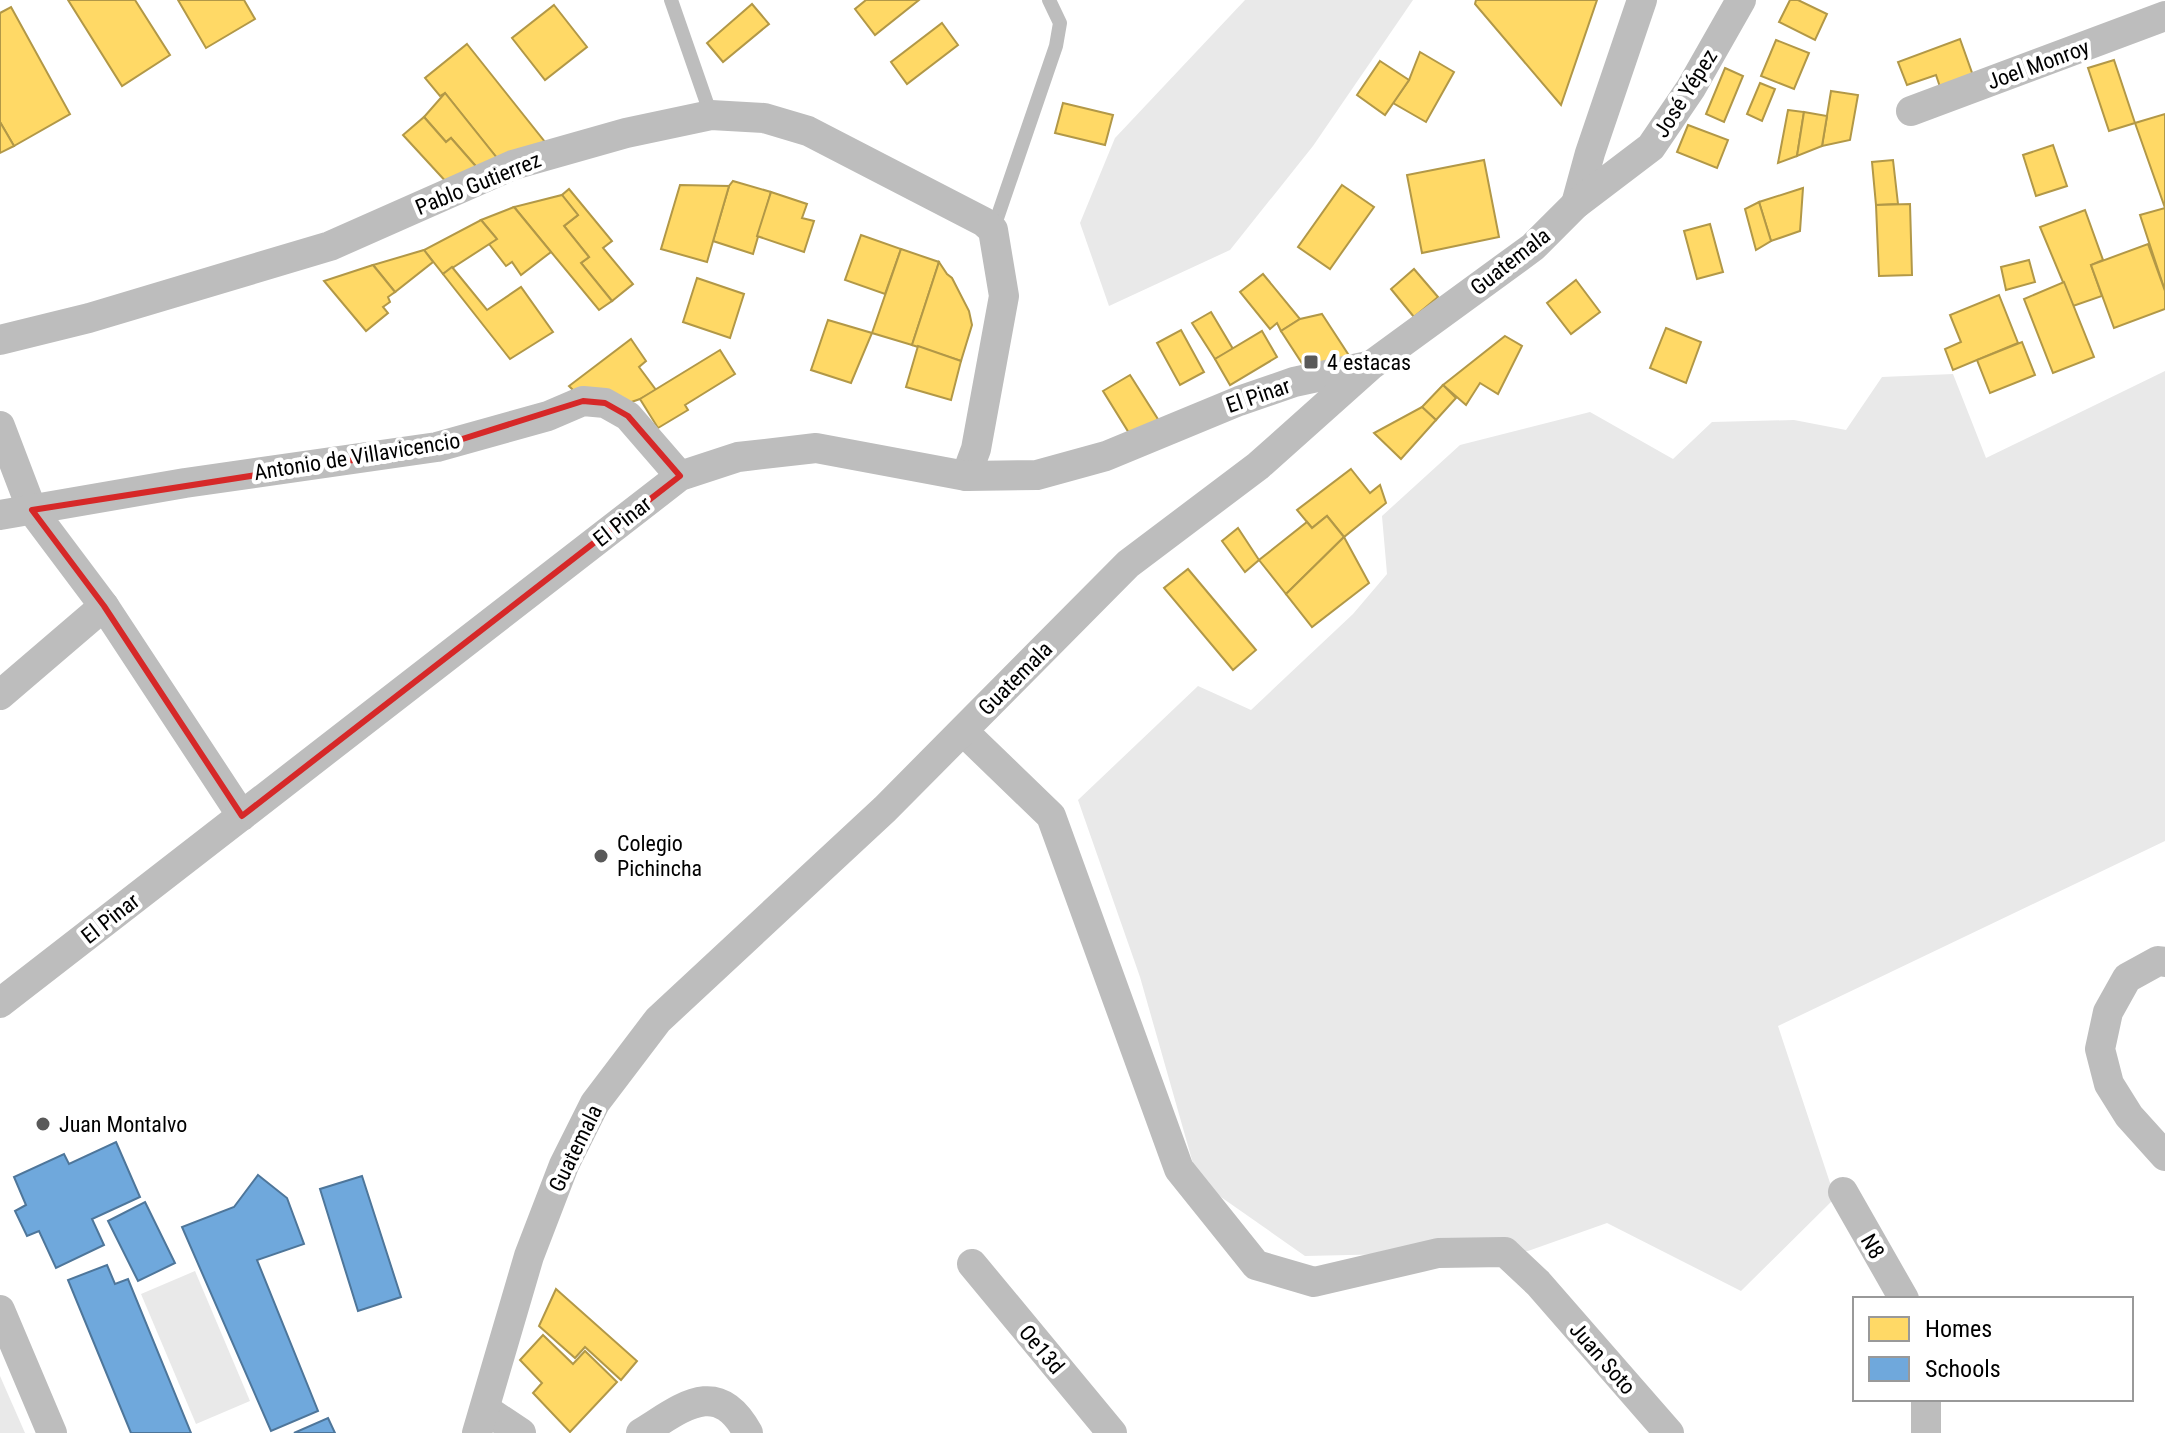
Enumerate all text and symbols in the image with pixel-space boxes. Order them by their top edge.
street label: Joel Monroy [1984,34,2093,95]
street label: José Yépez [1649,45,1722,142]
street label: Pablo Gutierrez [412,147,545,220]
street label: Guatemala [1466,223,1555,300]
place label: 4 estacas [1327,350,1411,375]
marker: 4 estacas [1302,353,1320,371]
street label: El Pinar [1223,373,1294,418]
street label: Antonio de Villavicencio [252,428,462,485]
street label: El Pinar [589,491,656,552]
street label: Guatemala [973,636,1057,720]
place label: Colegio Pichincha [617,831,702,881]
marker: Colegio Pichincha [592,847,610,865]
street label: El Pinar [77,888,144,949]
street label: Guatemala [544,1101,607,1196]
place label: Juan Montalvo [59,1112,187,1137]
marker: Juan Montalvo [34,1115,52,1133]
street label: N8 [1856,1229,1890,1263]
legend [1853,1297,2133,1401]
text: Homes [1925,1315,1992,1343]
street label: Juan Soto [1565,1317,1641,1399]
street label: Oe13d [1014,1320,1069,1379]
text: Schools [1925,1355,2001,1383]

